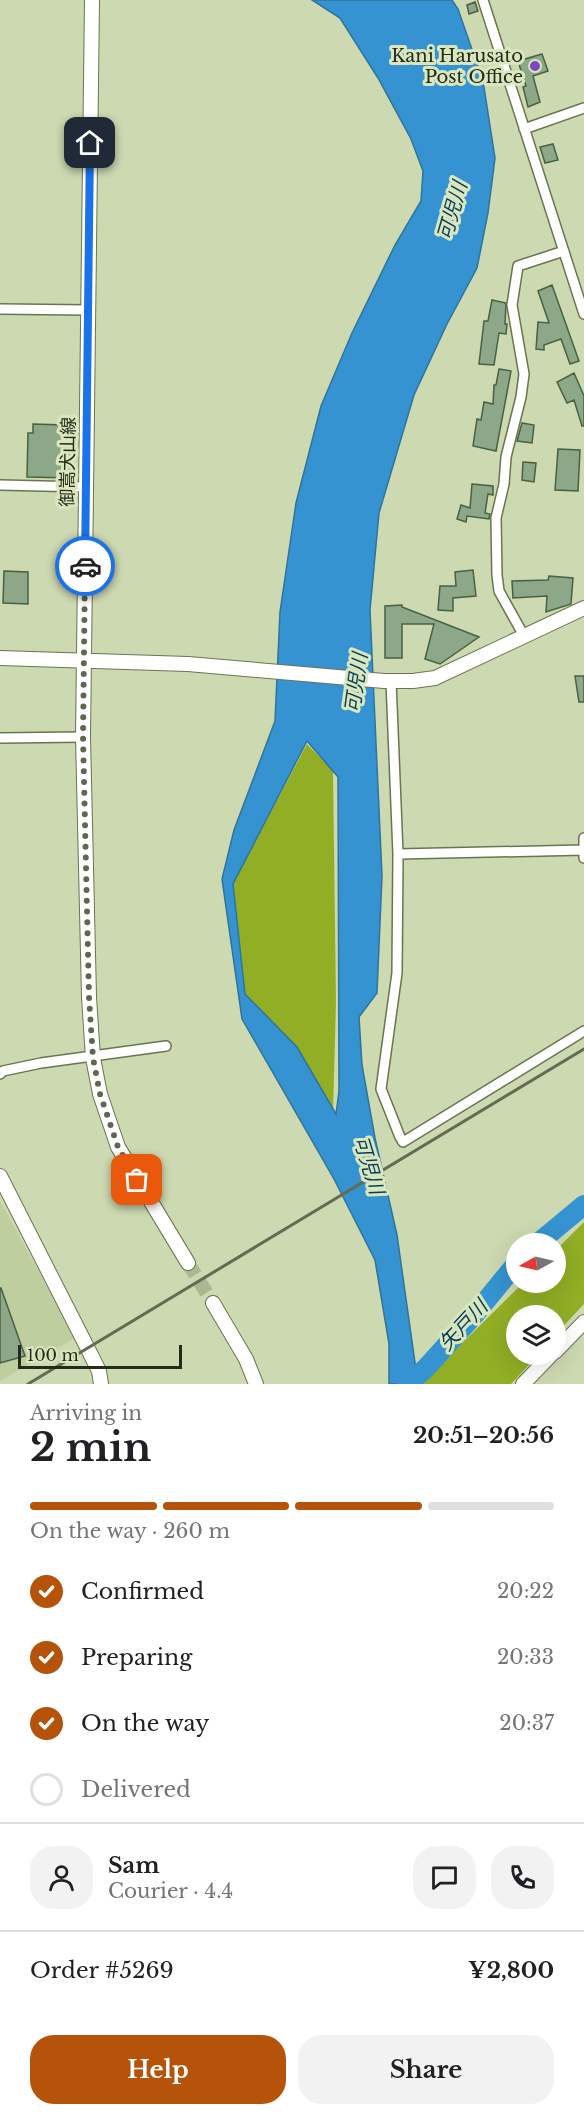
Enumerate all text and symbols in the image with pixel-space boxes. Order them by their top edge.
place label: Kani Harusato Post Office [391,45,523,88]
marker: Kani Harusato Post Office [528,59,542,73]
pin [64,117,115,168]
icon: home [73,126,106,159]
water label: 可児川 [432,177,472,243]
street label: 御嵩犬山線 [56,417,80,507]
courier [55,536,115,596]
icon: car [69,550,102,583]
water label: 可児川 [340,650,372,714]
water label: 可児川 [349,1133,390,1199]
pin [111,1154,162,1205]
icon: bag [120,1163,153,1196]
north arrow [506,1233,566,1293]
map controls [506,1233,566,1365]
water label: 矢戸川 [434,1293,494,1355]
button: layers [506,1305,566,1365]
scale bar [18,1342,182,1370]
text: 100 m [27,1345,79,1365]
text: Arriving in [30,1401,142,1425]
text: 20:51–20:56 [413,1422,554,1449]
text: 2 min [30,1423,151,1472]
text: On the way · 260 m [30,1519,230,1543]
icon: check [30,1575,63,1608]
text: Confirmed [81,1578,204,1605]
text: 20:22 [497,1579,554,1603]
icon: check [30,1641,63,1674]
text: Preparing [81,1644,192,1671]
text: 20:33 [497,1645,554,1669]
icon: check [30,1707,63,1740]
text: On the way [81,1710,209,1737]
text: 20:37 [499,1711,554,1735]
text: Delivered [81,1776,191,1803]
button: person [30,1846,93,1909]
button: chat [413,1846,476,1909]
button: phone [491,1846,554,1909]
text: Sam [108,1852,160,1879]
text: Courier · 4.4 [108,1879,233,1903]
text: Order #5269 [30,1957,174,1984]
text: ¥2,800 [468,1957,554,1984]
button: Help [30,2035,286,2104]
button: Share [298,2035,554,2104]

